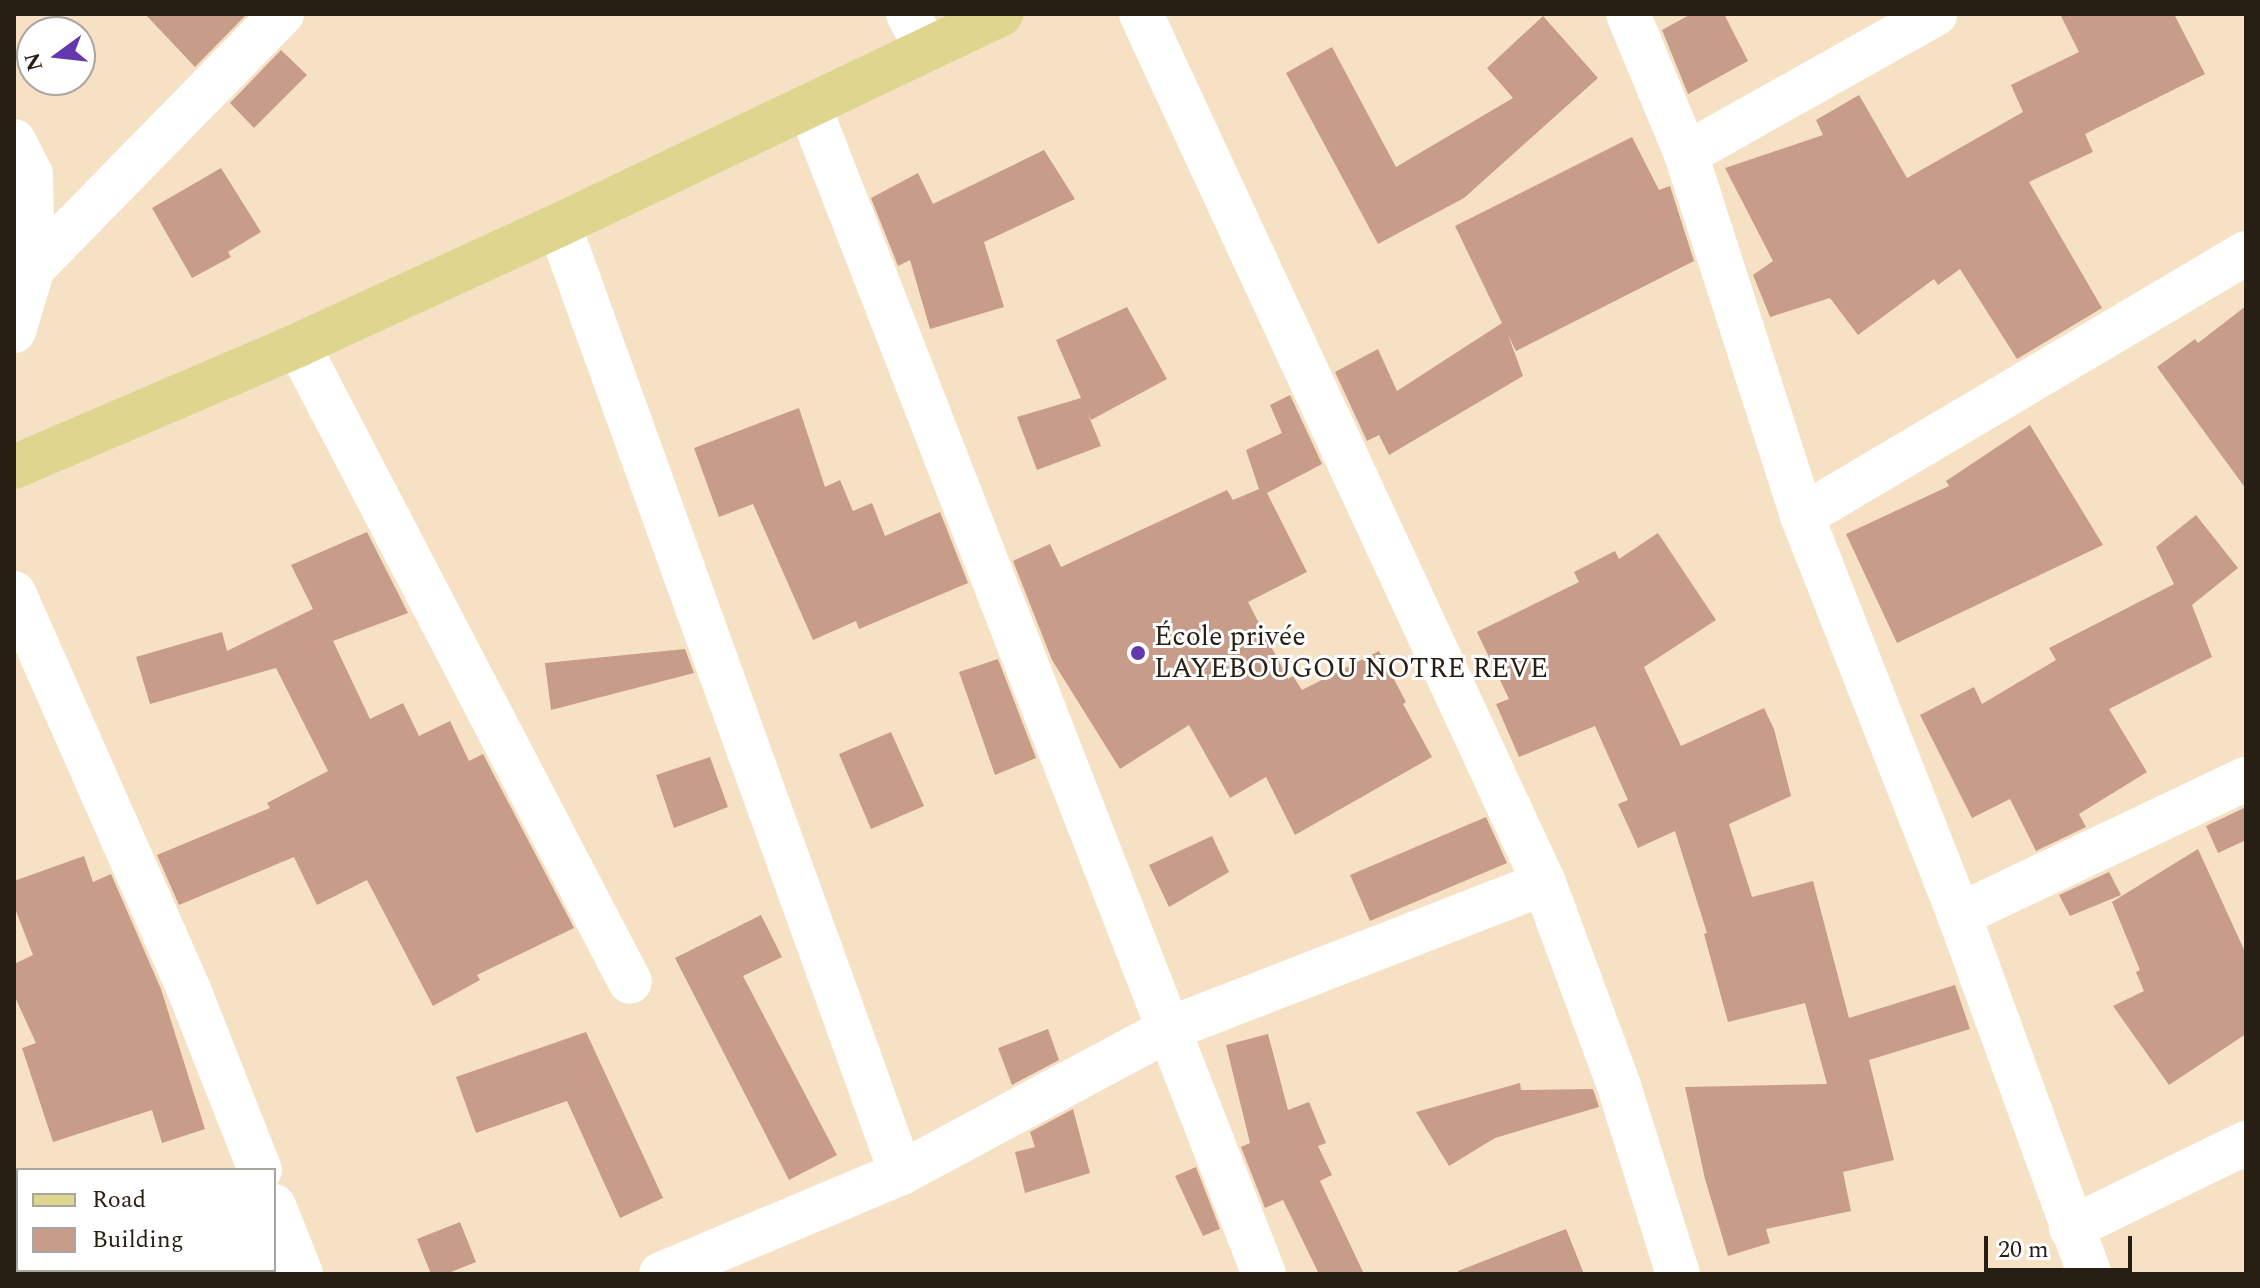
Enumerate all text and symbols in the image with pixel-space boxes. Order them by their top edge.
north arrow [16,16,96,96]
text: N [16,49,53,75]
place label: École privée LAYEBOUGOU NOTRE REVE [1154,620,1548,686]
marker: École privée LAYEBOUGOU NOTRE REVE [1129,644,1147,662]
legend [16,1168,276,1272]
text: Road [92,1182,146,1218]
scale bar [1988,1220,2136,1270]
text: Building [92,1222,184,1258]
text: 20 m [1998,1232,2049,1268]

